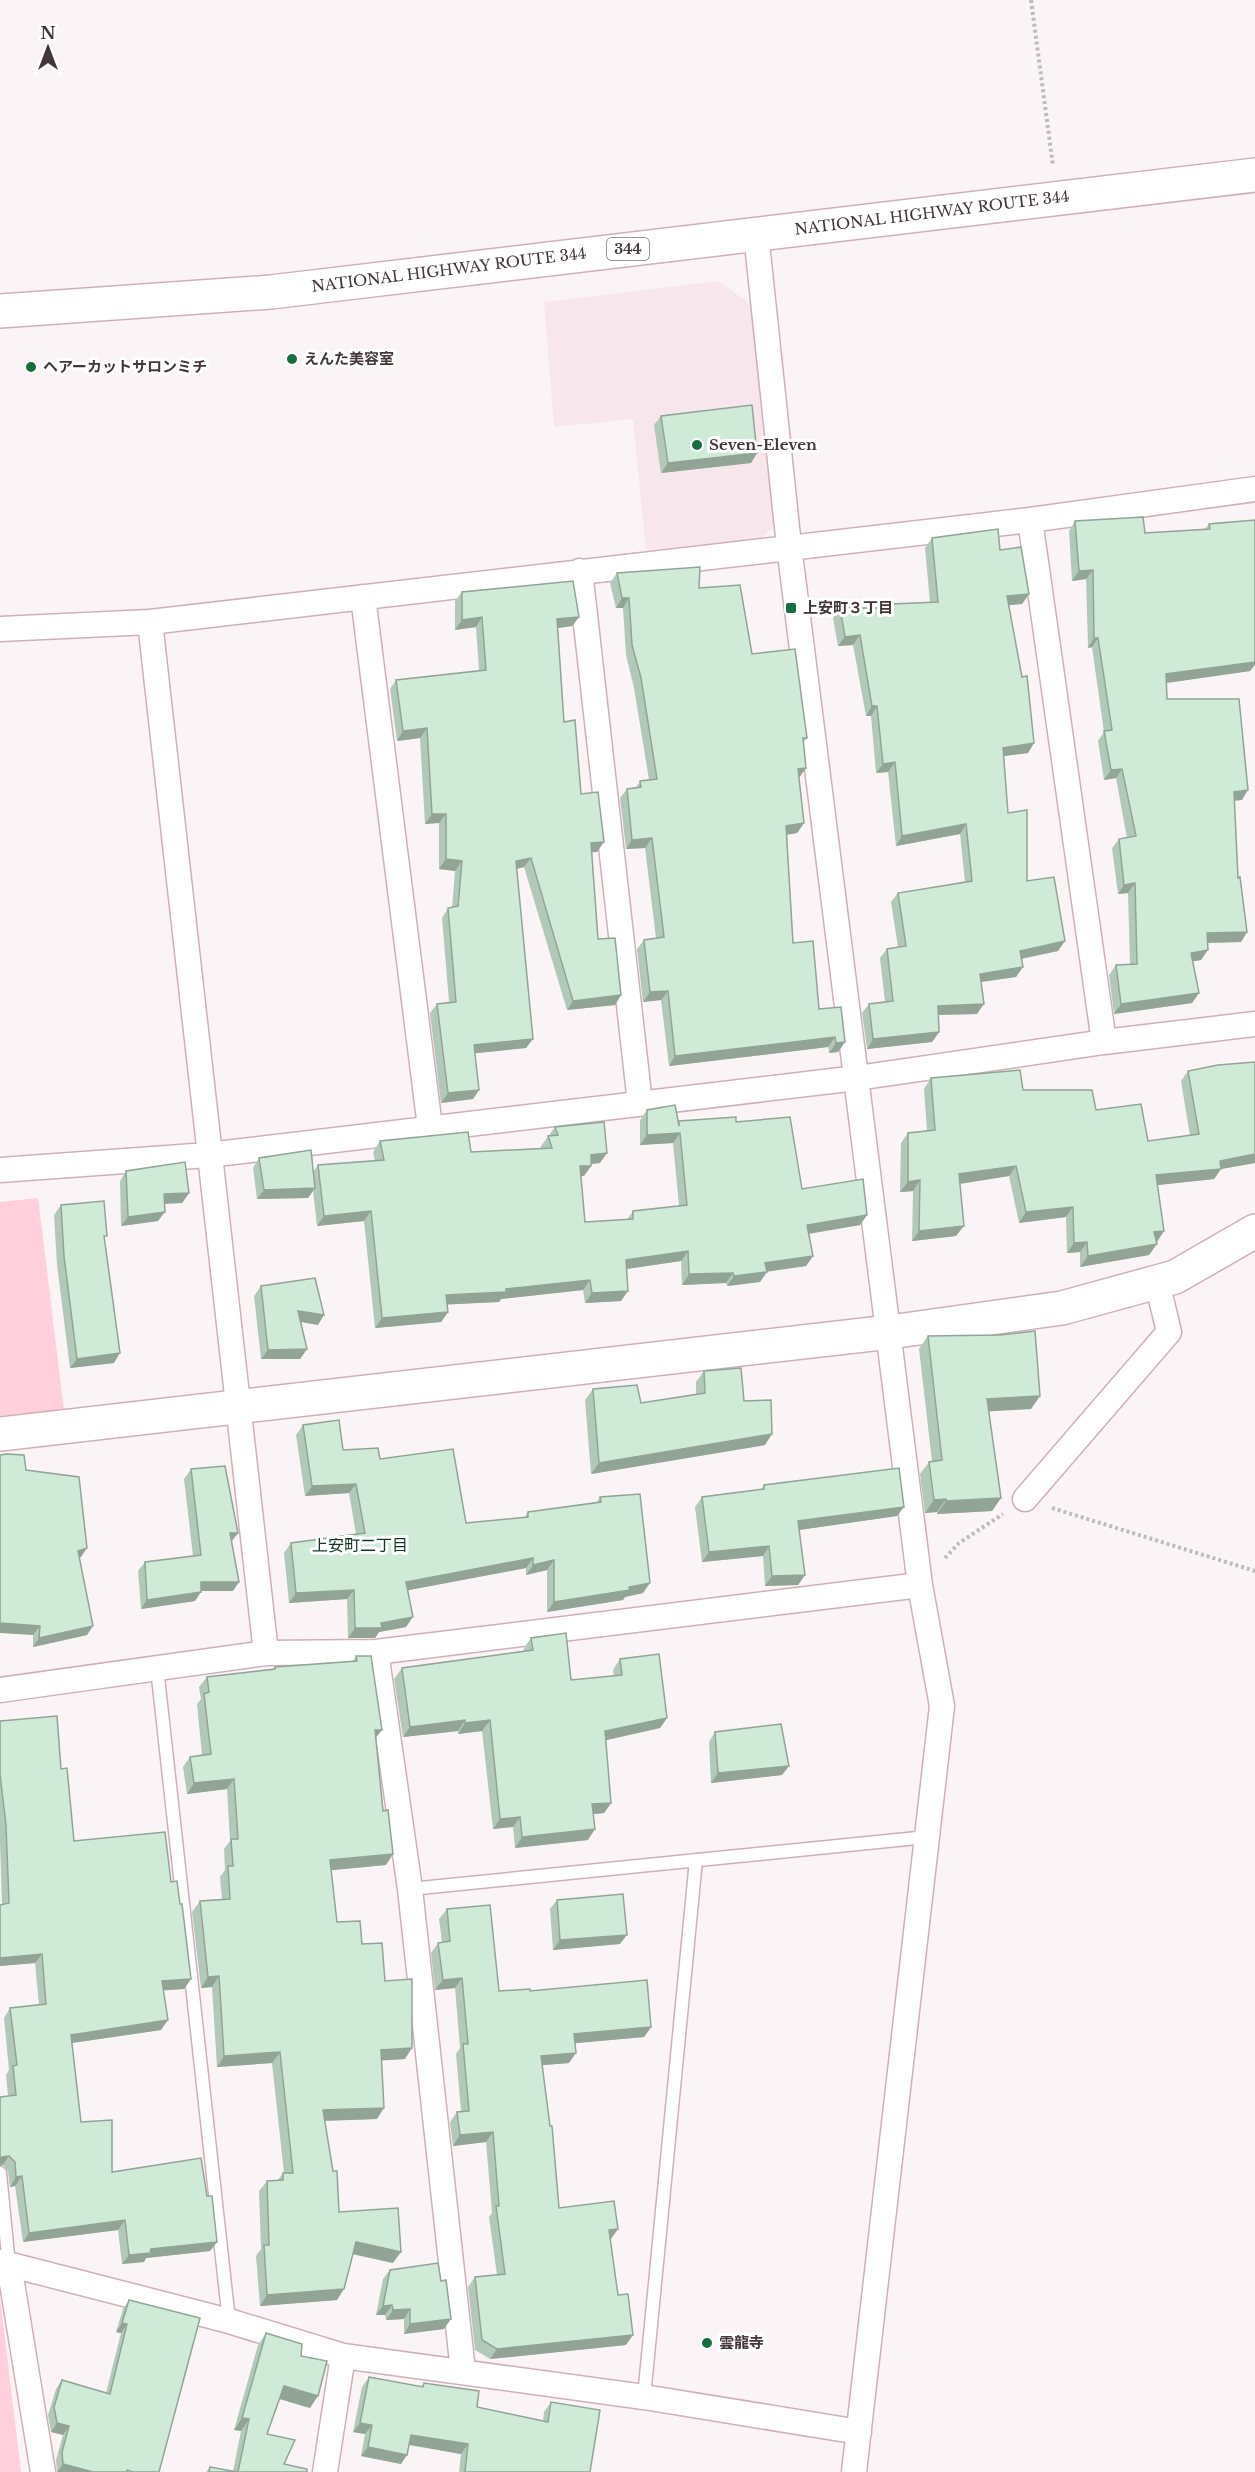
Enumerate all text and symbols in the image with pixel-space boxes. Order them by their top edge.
north arrow [18,18,78,78]
text: N [40,23,56,43]
street label: NATIONAL HIGHWAY ROUTE 344 [793,186,1070,239]
road number: 344 [607,238,649,260]
street label: NATIONAL HIGHWAY ROUTE 344 [310,243,587,296]
place label: えんた美容室 [304,349,394,368]
marker: えんた美容室 [285,352,299,366]
place label: ヘアーカットサロンミチ [43,357,207,376]
marker: ヘアーカットサロンミチ [24,360,38,374]
place label: Seven-Eleven [709,435,817,454]
marker: Seven-Eleven [690,438,704,452]
place label: 上安町３丁目 [803,598,893,617]
marker: 上安町３丁目 [784,601,798,615]
district label: 上安町二丁目 [312,1535,408,1555]
place label: 雲龍寺 [719,2333,764,2352]
marker: 雲龍寺 [700,2336,714,2350]

